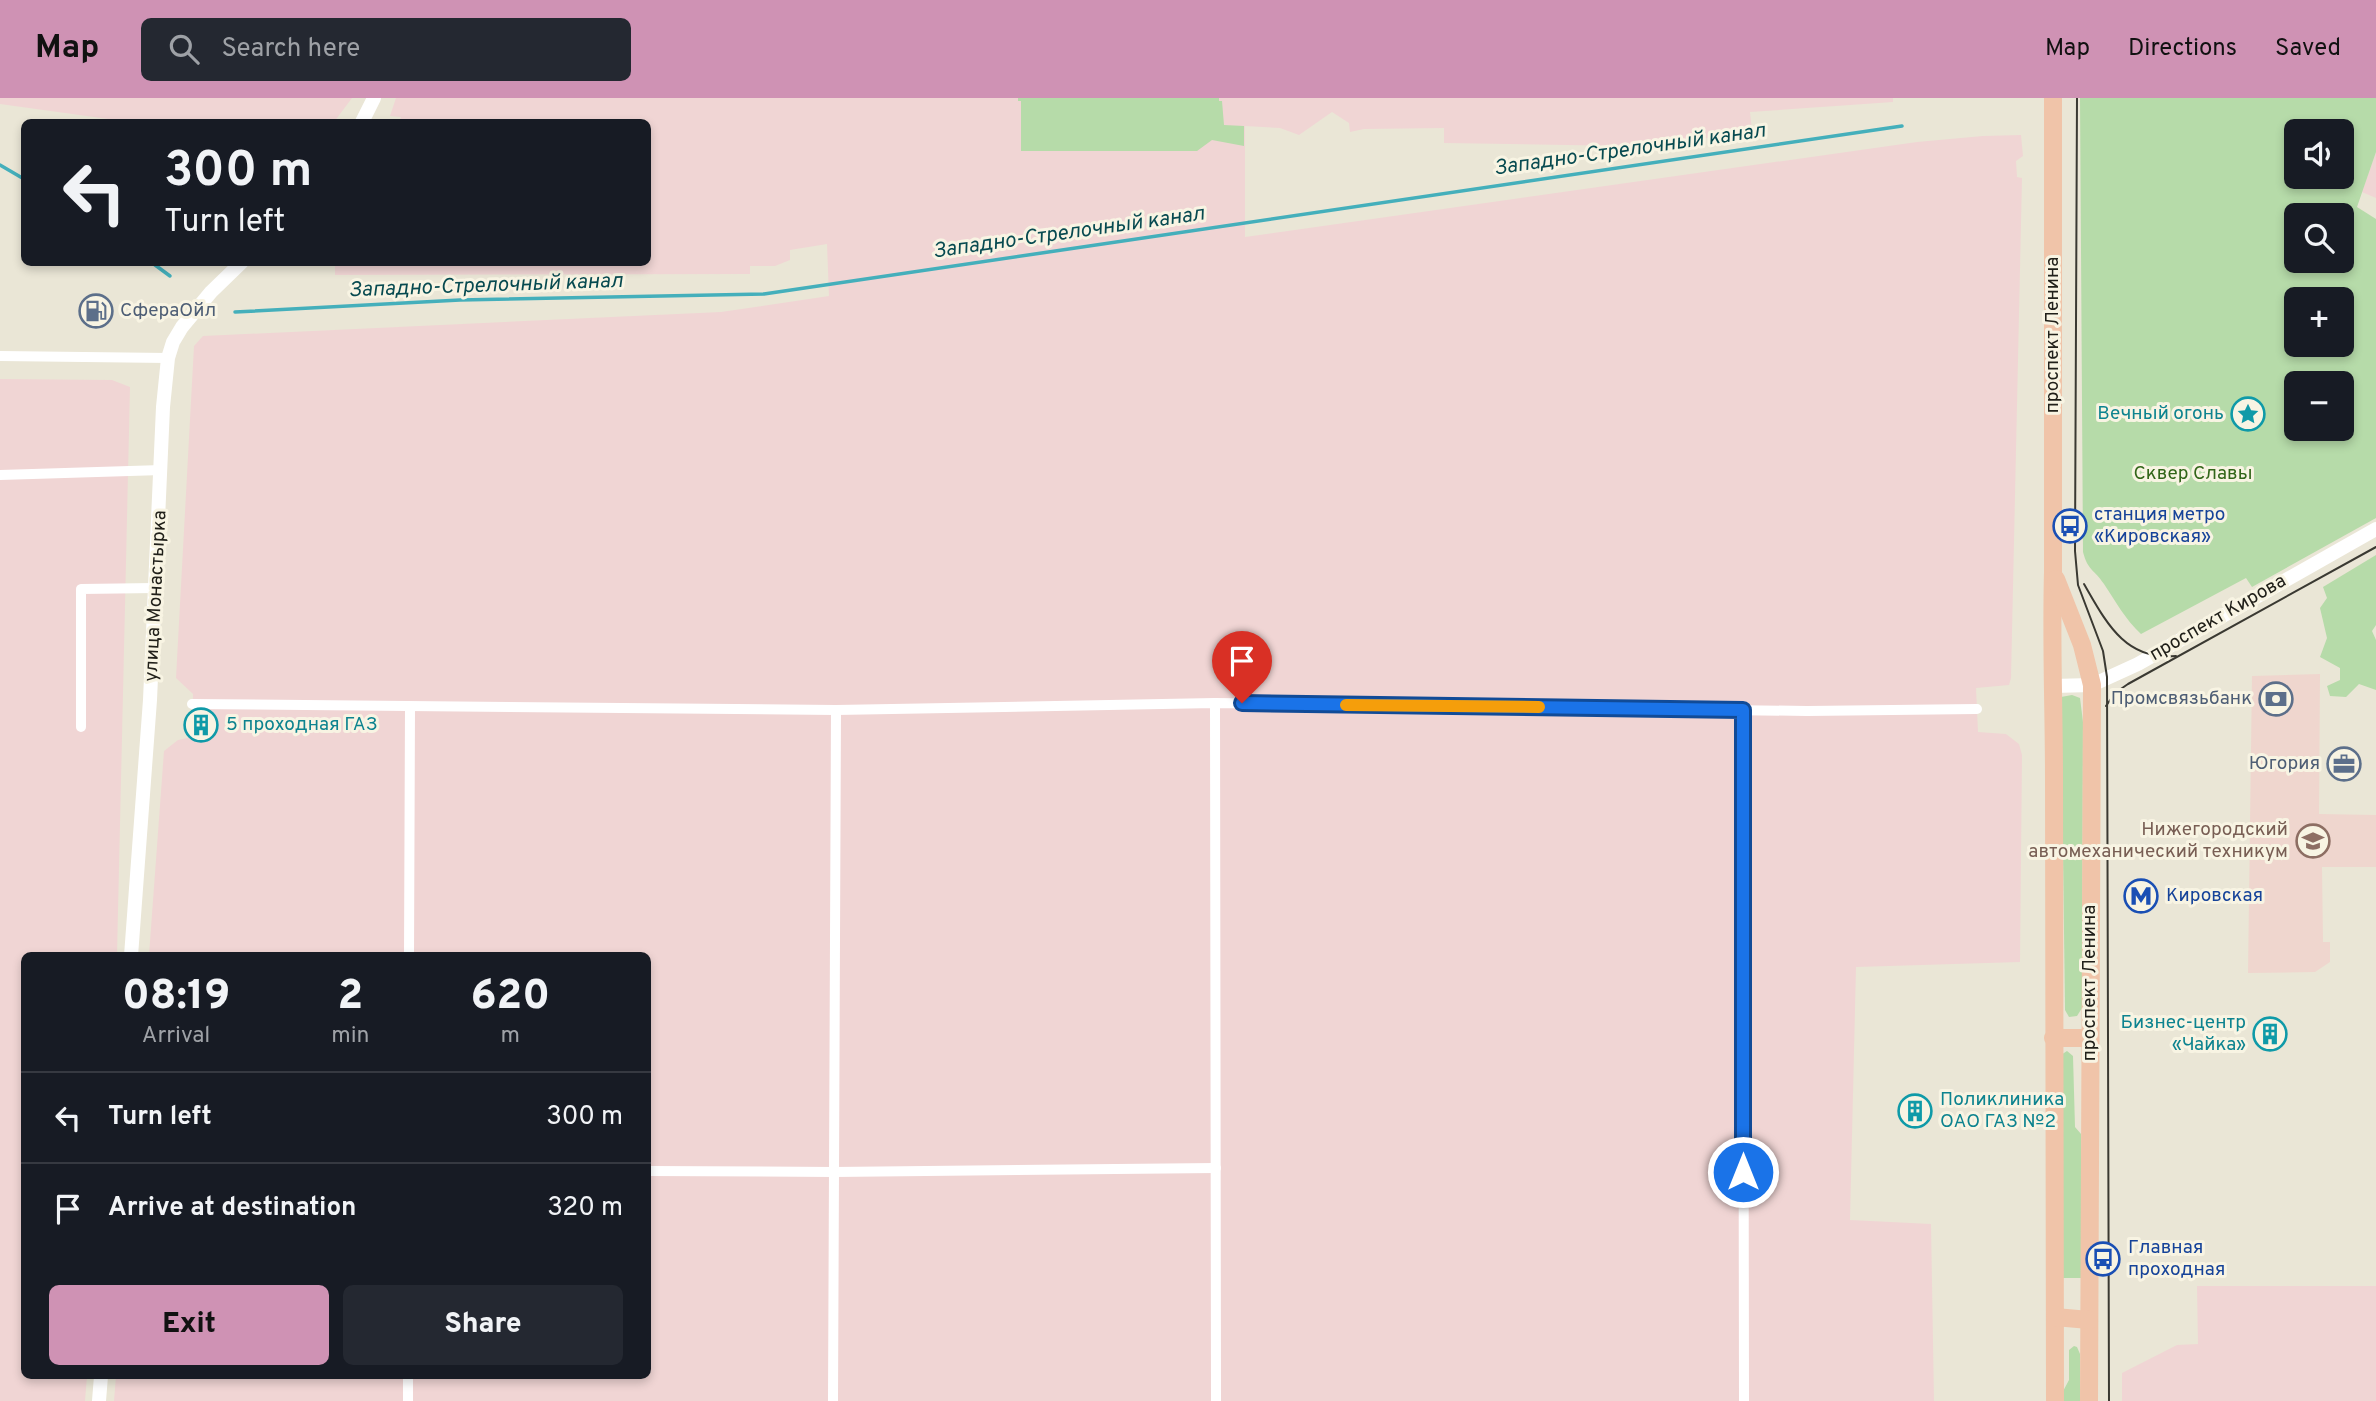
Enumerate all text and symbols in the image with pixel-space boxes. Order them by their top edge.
search box [141,18,631,81]
text: Map [35,28,99,70]
icon: search [165,30,203,68]
text: Search here [221,33,360,66]
text: Map [2045,34,2090,64]
text: Directions [2128,34,2237,64]
text: Saved [2275,34,2341,64]
water label: Западно-Стрелочный канал [1493,117,1768,182]
map controls [2284,119,2354,441]
button: sound [2284,119,2354,189]
text: 300 m [164,142,312,204]
icon: left [49,147,140,238]
water label: Западно-Стрелочный канал [932,200,1207,265]
text: Turn left [164,203,285,243]
button: search [2284,203,2354,273]
street label: проспект Ленина [2041,257,2065,413]
water label: Западно-Стрелочный канал [349,268,624,304]
button: + [2284,287,2354,357]
fuel station icon: СфераОйл [77,292,115,330]
place label: СфераОйл [120,299,216,323]
button: − [2284,371,2354,441]
place icon: Вечный огонь [2229,395,2267,433]
place label: Вечный огонь [2097,402,2224,426]
park label: Сквер Славы [2134,462,2252,486]
place label: станция метро «Кировская» [2094,503,2225,549]
bus stop icon: станция метро «Кировская» [2051,507,2089,545]
street label: улица Монастырка [140,510,172,682]
street label: проспект Кирова [2145,569,2291,667]
pin [1212,631,1272,703]
icon: arrive [1223,642,1261,680]
bank icon: Промсвязьбанк [2257,680,2295,718]
place label: Промсвязьбанк [2111,687,2252,711]
building icon: 5 проходная ГАЗ [182,706,220,744]
place label: 5 проходная ГАЗ [226,713,378,737]
office icon: Югория [2325,745,2363,783]
place label: Югория [2249,752,2320,776]
place label: Нижегородский автомеханический техникум [2028,818,2288,864]
school or university icon: Нижегородский автомеханический техникум [2294,822,2332,860]
metro station icon: Кировская [2122,877,2160,915]
place label: Кировская [2166,884,2263,908]
street label: проспект Ленина [2078,905,2102,1061]
text: 08:19 [122,971,230,1024]
text: 2 [337,971,363,1024]
text: 620 [470,971,550,1024]
place label: Бизнес-центр «Чайка» [2121,1011,2246,1057]
building icon: Бизнес-центр «Чайка» [2251,1015,2289,1053]
text: Arrival [142,1022,210,1051]
text: min [331,1022,369,1051]
text: m [500,1022,520,1051]
place label: Поликлиника ОАО ГАЗ №2 [1940,1088,2064,1134]
building icon: Поликлиника ОАО ГАЗ №2 [1896,1092,1934,1130]
icon: left [49,1099,87,1137]
text: Turn left [108,1101,212,1134]
text: 300 m [546,1101,623,1134]
position arrow [1706,1135,1780,1209]
icon: arrive [49,1190,87,1228]
text: Arrive at destination [108,1192,356,1225]
text: 320 m [547,1192,623,1225]
place label: Главная проходная [2128,1236,2225,1282]
bus stop icon: Главная проходная [2084,1240,2122,1278]
button: Exit [49,1285,329,1365]
button: Share [343,1285,623,1365]

